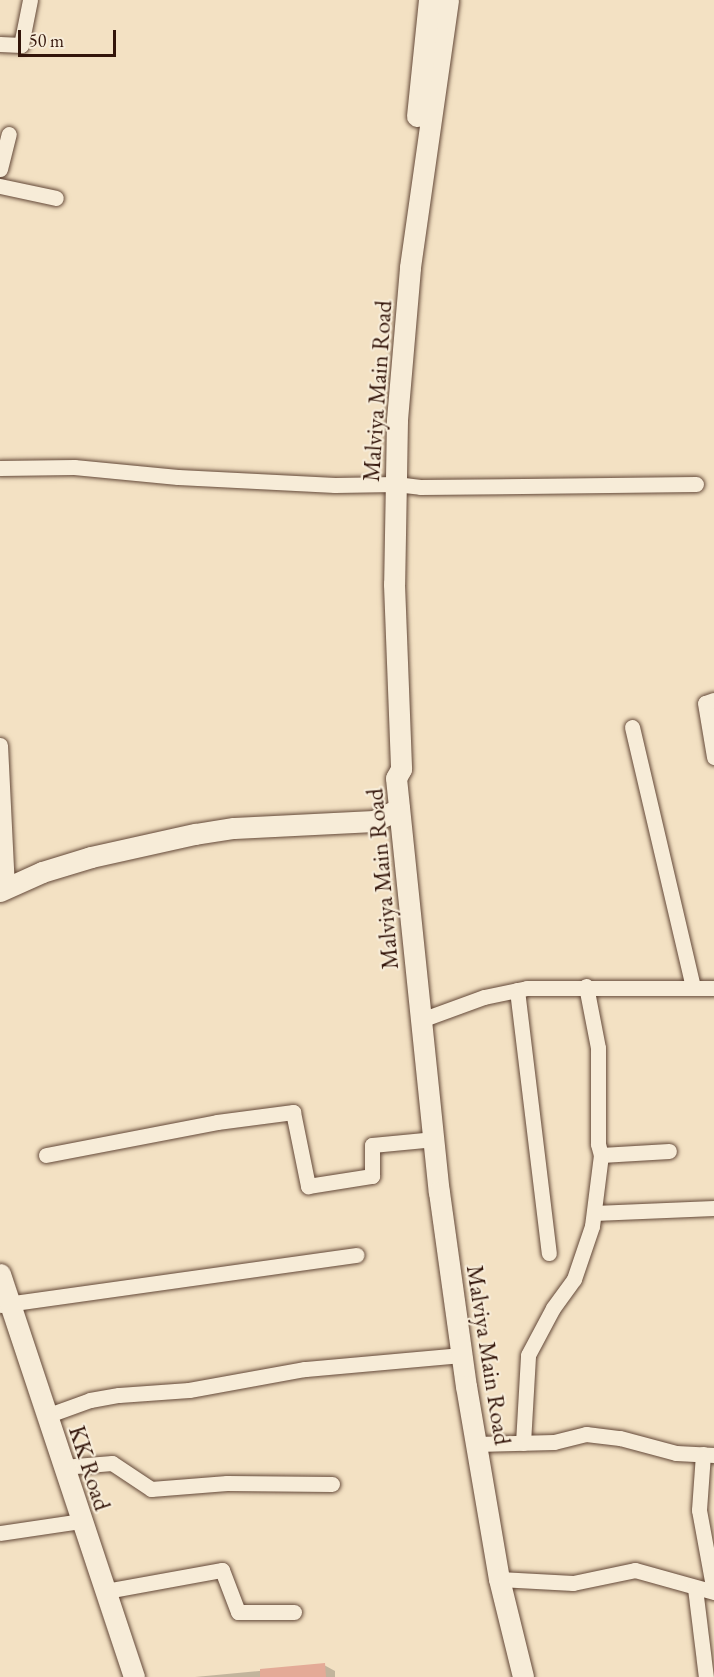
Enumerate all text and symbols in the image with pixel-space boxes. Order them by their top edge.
scale bar [21,18,118,56]
text: 50 m [29,29,64,52]
street label: Malviya Main Road [356,299,398,483]
street label: Malviya Main Road [360,787,404,971]
street label: Malviya Main Road [461,1263,517,1447]
street label: KK Road [63,1422,117,1514]

